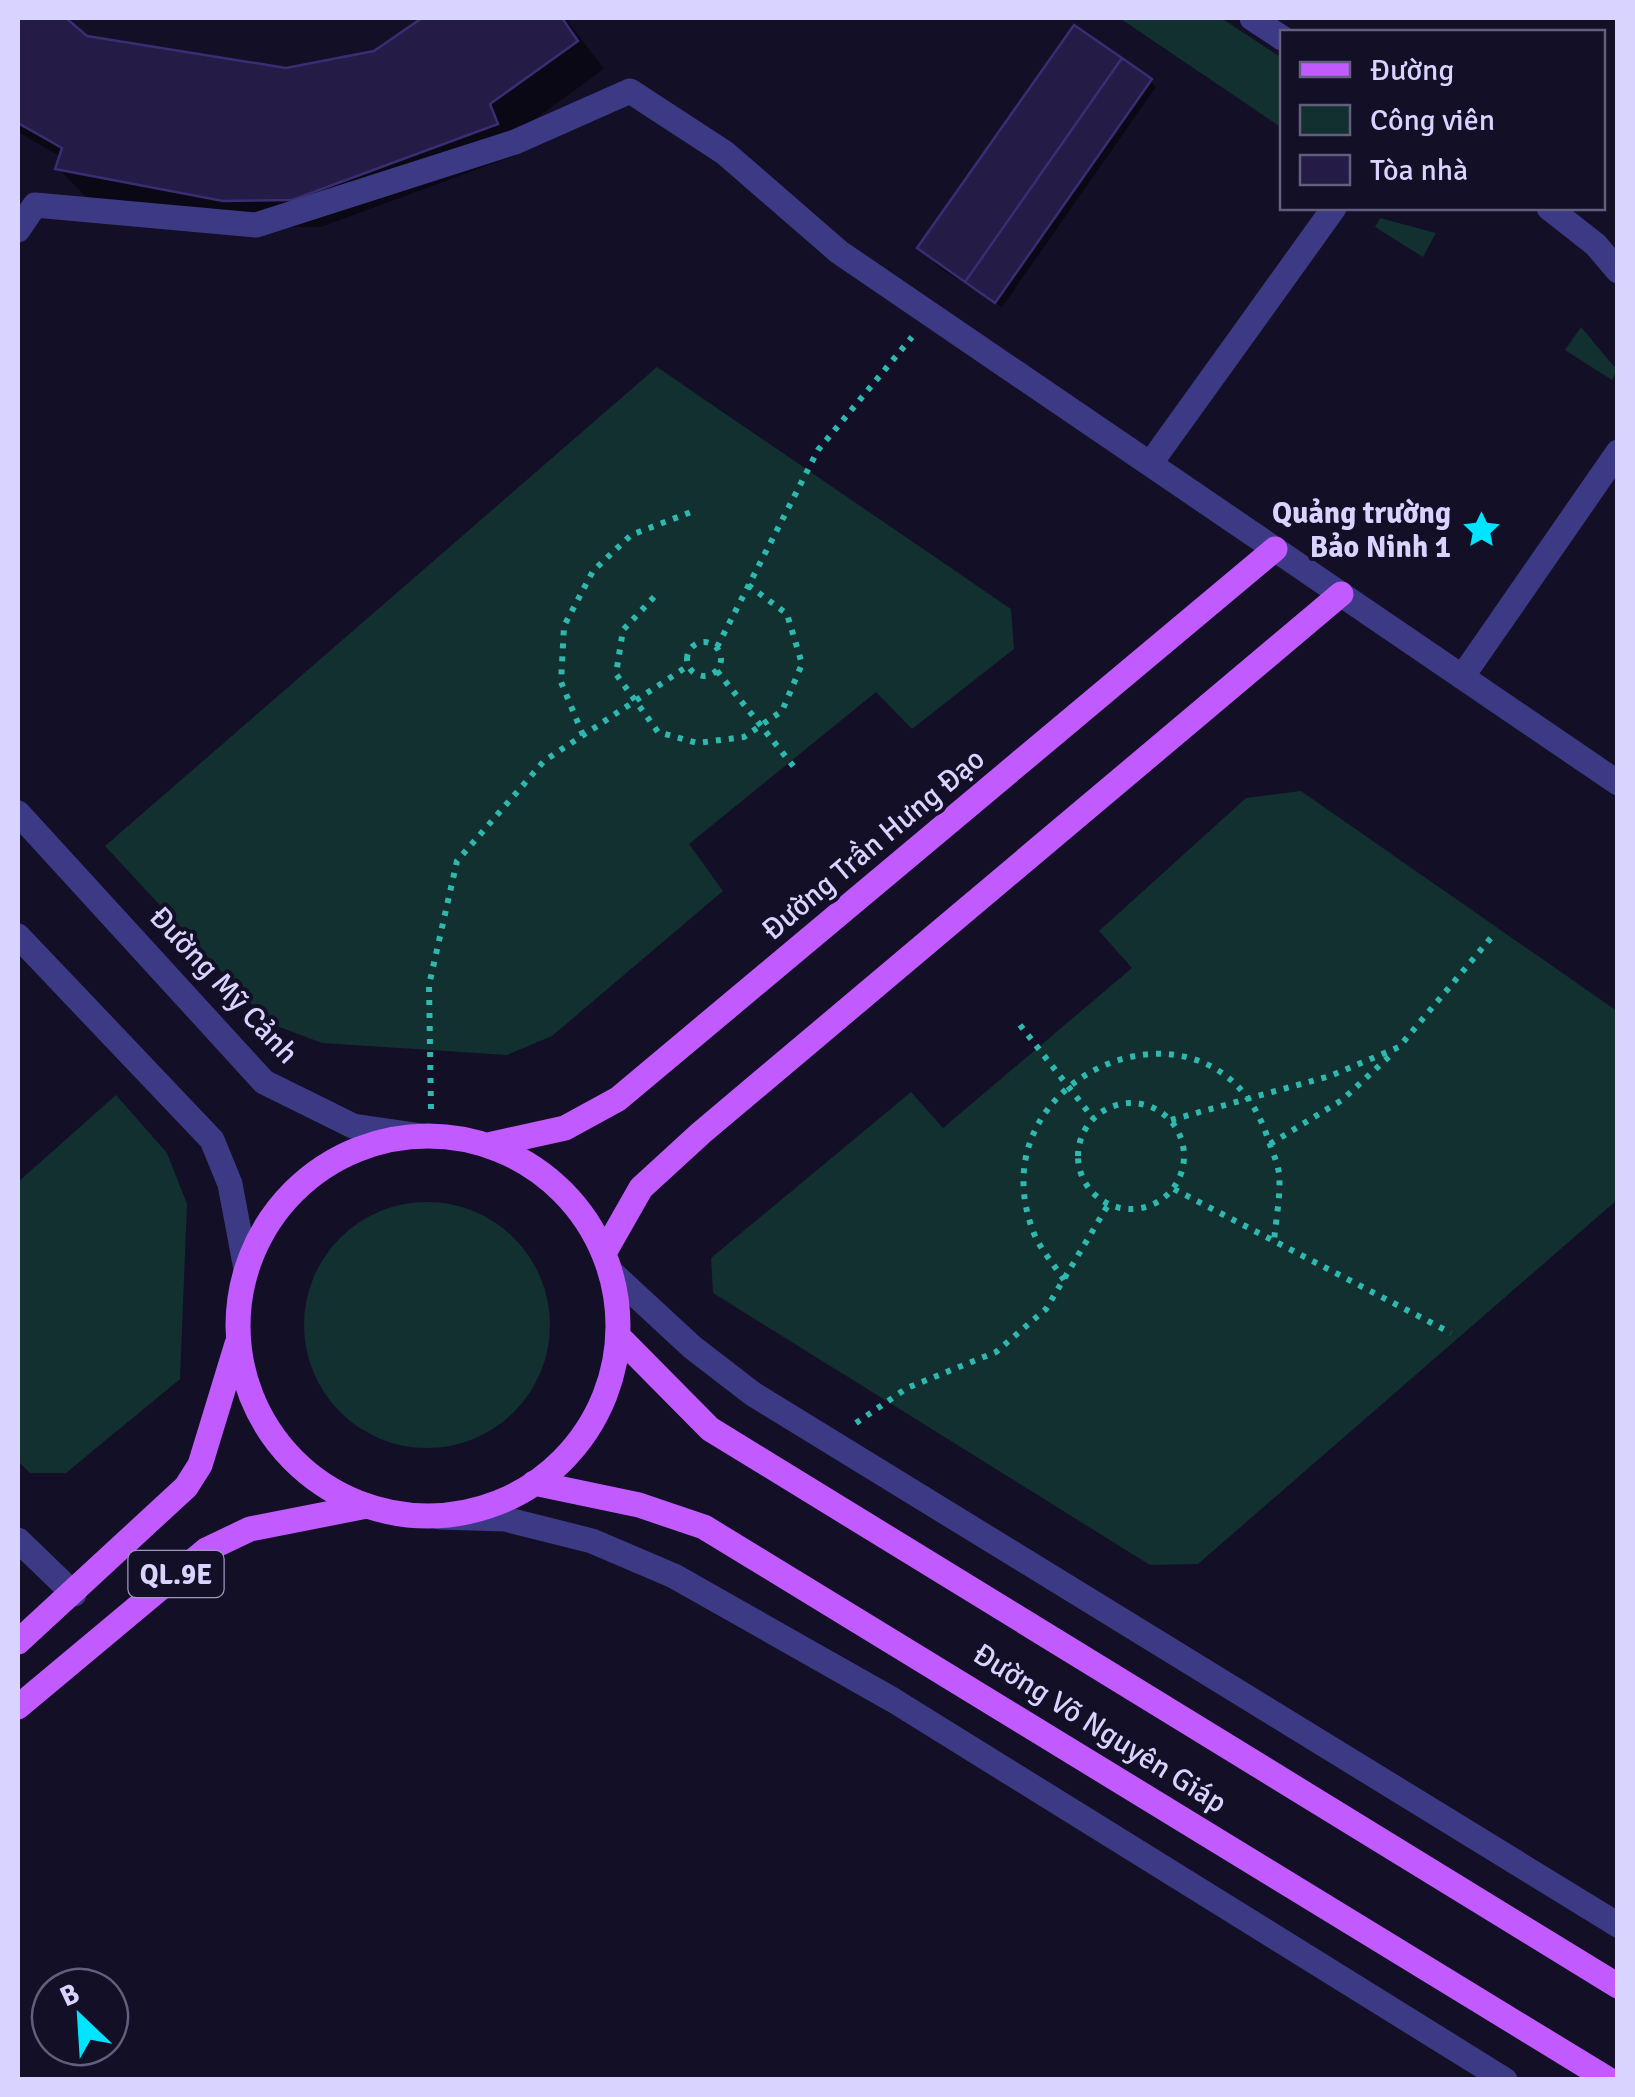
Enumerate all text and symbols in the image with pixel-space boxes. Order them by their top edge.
legend [1280,30,1605,210]
text: Đường [1370,52,1454,89]
text: Công viên [1370,102,1495,139]
text: Tòa nhà [1370,152,1468,189]
place label: Quảng trường Bảo Ninh 1 [1272,495,1451,566]
place icon: Quảng trường Bảo Ninh 1 [1460,509,1502,551]
street label: Đường Trần Hưng Đạo [754,740,992,948]
street label: Đường Mỹ Cảnh [141,899,306,1072]
road number: QL.9E [128,1551,224,1597]
street label: Đường Võ Nguyên Giáp [966,1635,1233,1821]
north arrow [30,1967,130,2067]
text: B [55,1976,85,2014]

